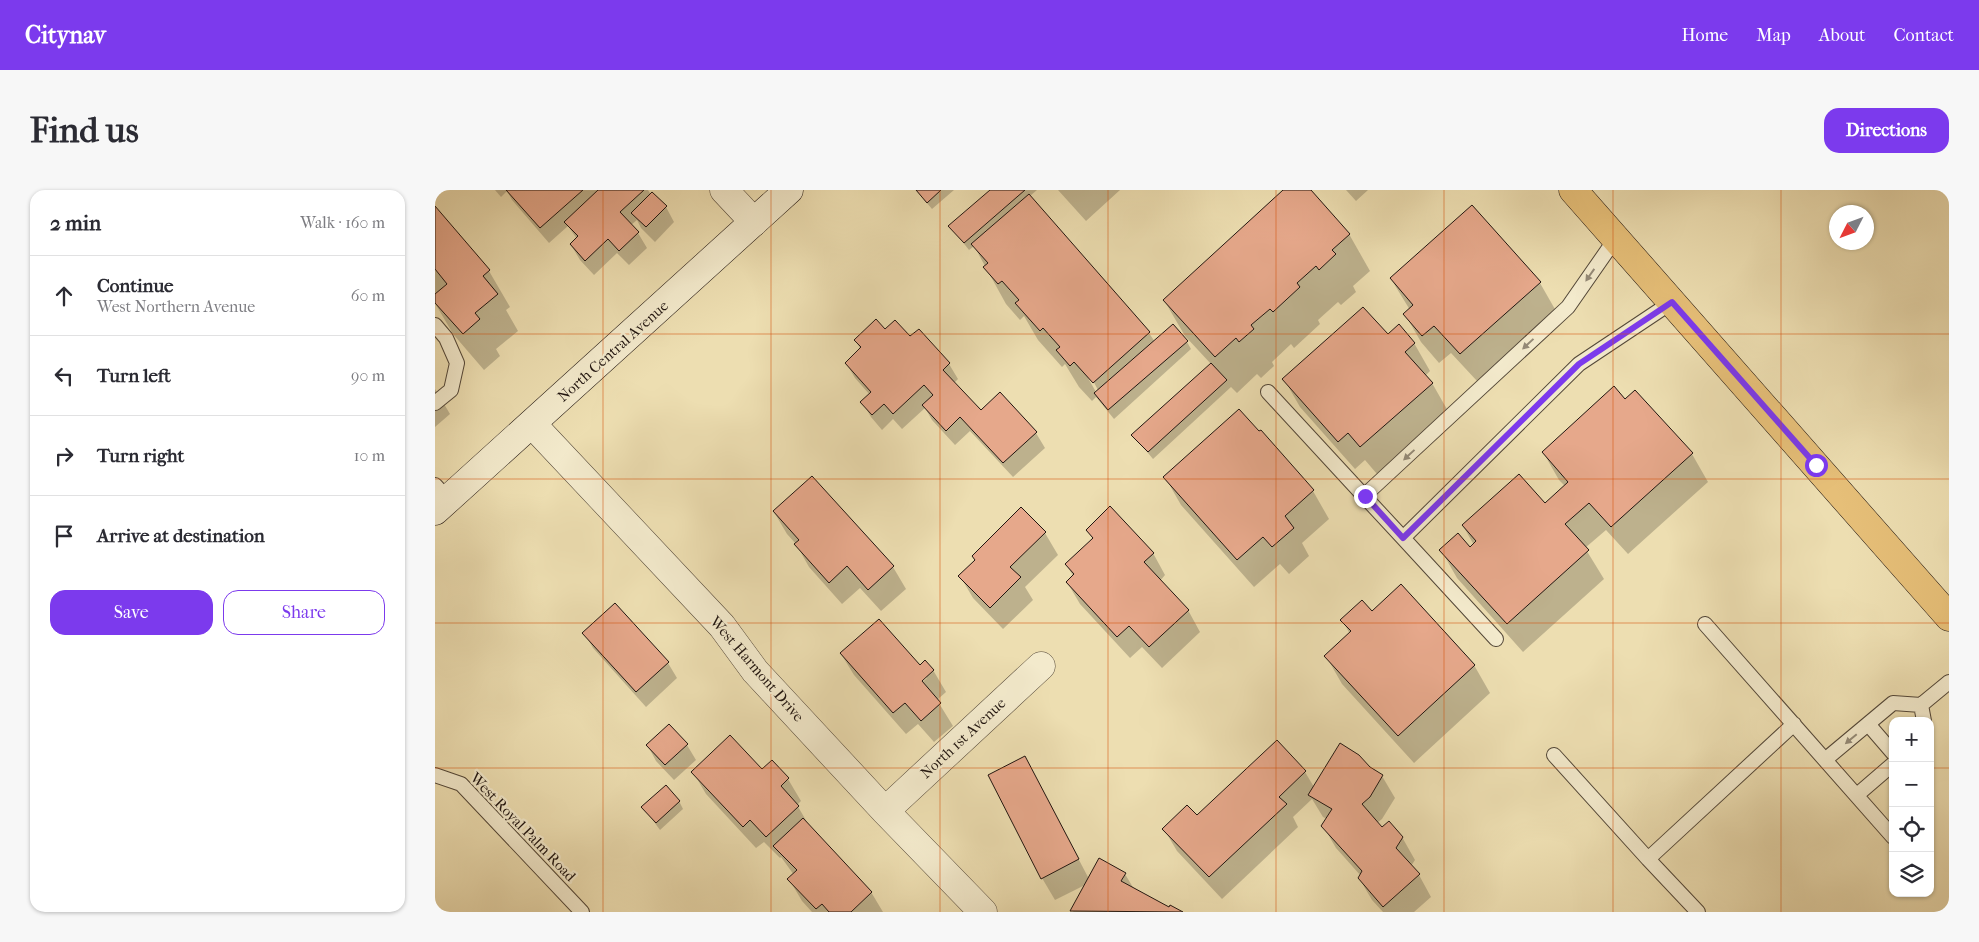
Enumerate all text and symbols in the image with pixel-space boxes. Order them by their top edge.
text: Citynav [25,21,106,49]
text: Home [1681,25,1728,46]
text: Map [1756,25,1791,46]
text: About [1819,25,1865,46]
text: Contact [1893,25,1954,46]
button: Directions [1824,108,1949,153]
text: Find us [30,110,139,151]
north arrow [1829,205,1874,250]
text: 2 min [50,211,101,235]
text: Walk · 160 m [300,213,385,232]
one-way arrow [1585,268,1595,282]
text: Continue [97,275,173,297]
icon: ahead [50,282,78,310]
text: 60 m [351,286,385,305]
street label: North Central Avenue [554,296,672,405]
text: West Northern Avenue [97,297,255,316]
one-way arrow [1522,338,1534,350]
icon: left [50,362,78,390]
text: Turn left [97,365,171,387]
text: 90 m [351,366,385,385]
icon: right [50,442,78,470]
text: Turn right [97,445,184,467]
text: 10 m [354,446,385,465]
one-way arrow [1403,449,1415,461]
route start [1805,454,1828,477]
route end [1354,485,1377,508]
icon: arrive [50,522,78,550]
text: Arrive at destination [97,525,265,547]
button: Save [50,590,213,635]
button: Share [223,590,385,635]
street label: West Harmont Drive [706,612,808,726]
street label: North 1st Avenue [917,694,1010,782]
map controls [1889,717,1934,897]
button: + [1889,717,1934,762]
one-way arrow [1844,733,1857,744]
button: − [1889,762,1934,807]
street label: West Royal Palm Road [466,768,580,886]
button: locate [1889,807,1934,852]
button: layers [1889,852,1934,897]

